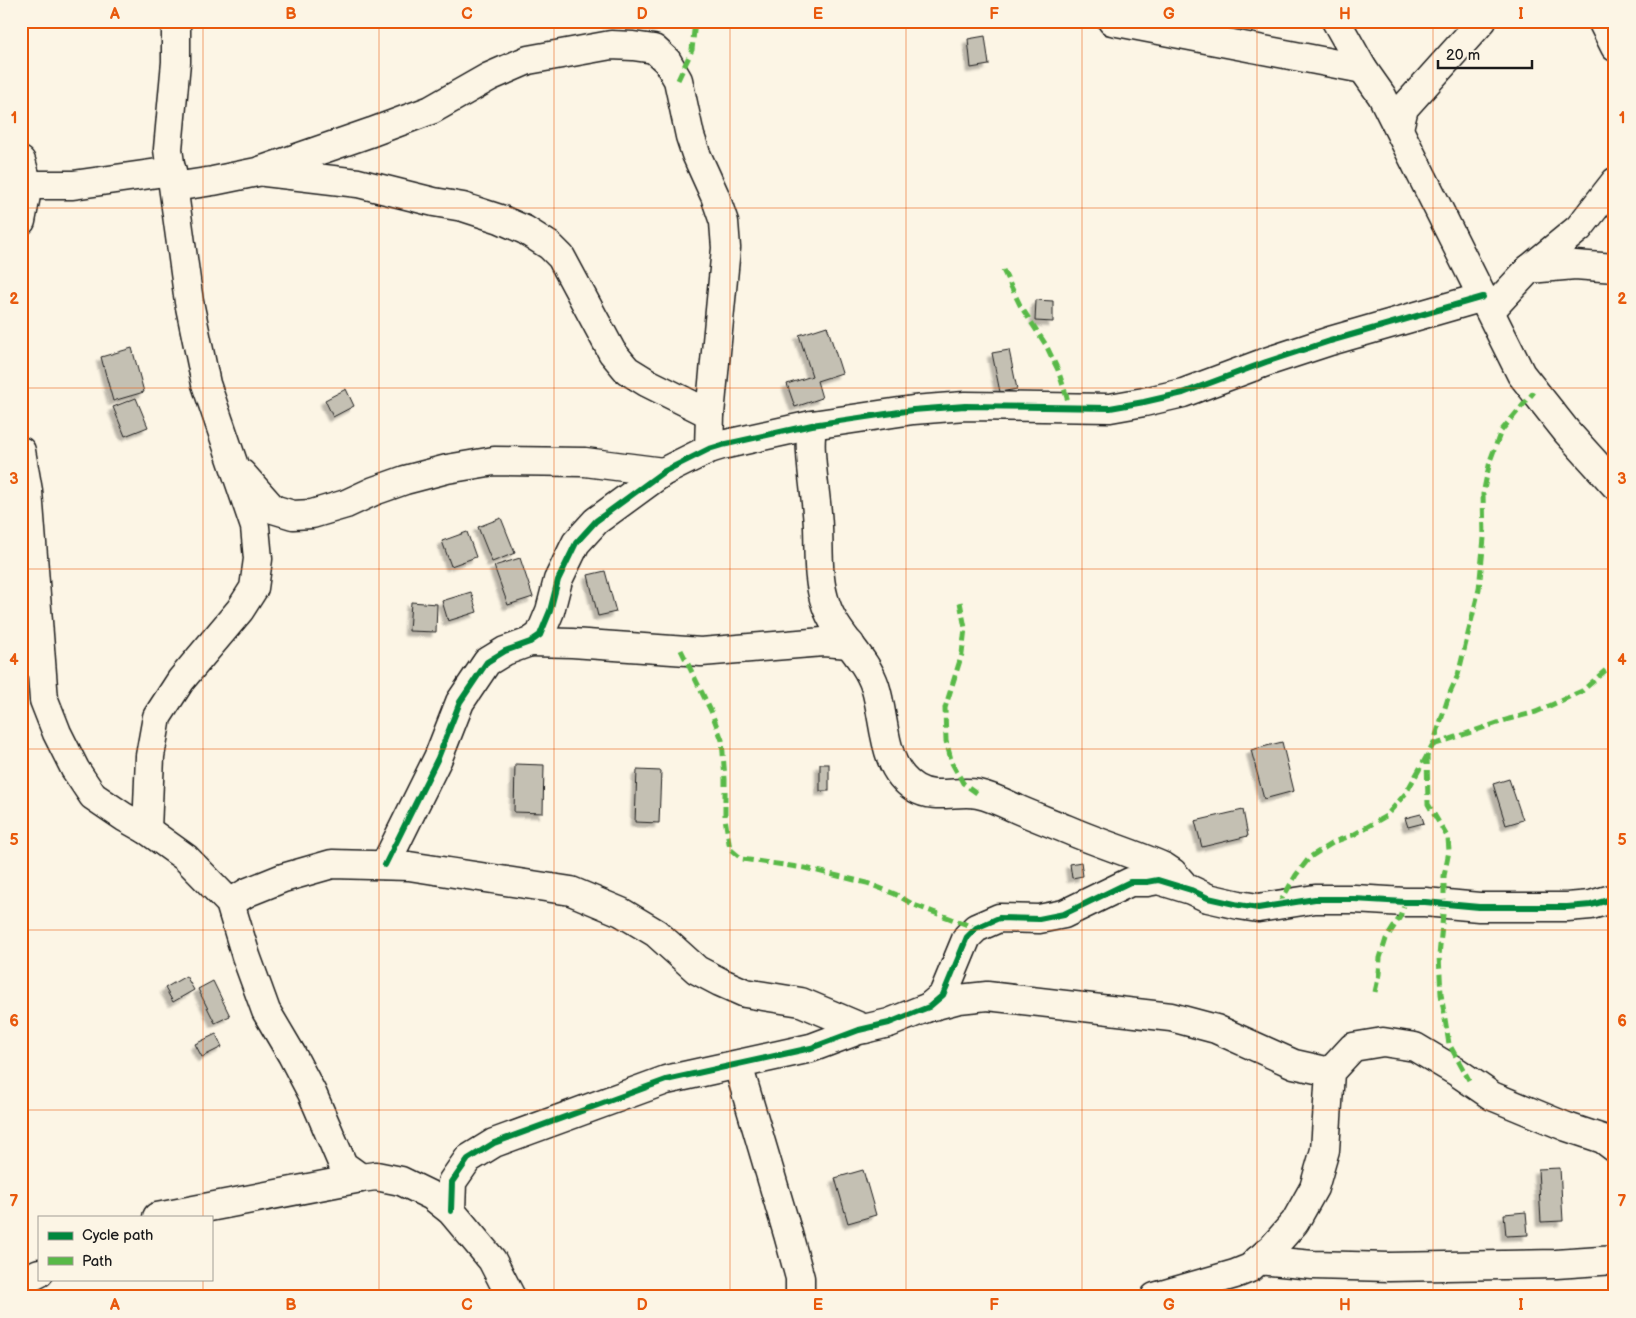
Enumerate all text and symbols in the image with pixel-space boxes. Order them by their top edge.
text: A [109,5,120,24]
text: B [285,5,297,24]
text: C [461,5,473,24]
text: D [636,5,648,24]
text: E [813,5,823,24]
text: F [989,5,999,24]
text: G [1163,5,1175,24]
text: H [1339,5,1351,24]
text: I [1518,5,1524,24]
scale bar [1438,38,1532,70]
text: 20 m [1446,46,1480,65]
text: 1 [11,109,17,128]
text: 1 [1619,109,1625,128]
text: 2 [9,290,19,309]
text: 2 [1617,290,1627,309]
text: 3 [9,470,19,489]
text: 3 [1617,470,1627,489]
text: 4 [9,651,19,670]
text: 4 [1617,651,1627,670]
text: 5 [9,831,19,850]
text: 5 [1617,831,1627,850]
text: 6 [9,1012,19,1031]
text: 6 [1617,1012,1627,1031]
text: 7 [10,1192,19,1211]
text: 7 [1618,1192,1627,1211]
legend [38,1216,212,1280]
text: Cycle path [82,1226,153,1245]
text: Path [82,1252,112,1271]
text: A [109,1296,120,1315]
text: B [285,1296,297,1315]
text: C [461,1296,473,1315]
text: D [636,1296,648,1315]
text: E [813,1296,823,1315]
text: F [989,1296,999,1315]
text: G [1163,1296,1175,1315]
text: H [1339,1296,1351,1315]
text: I [1518,1296,1524,1315]

